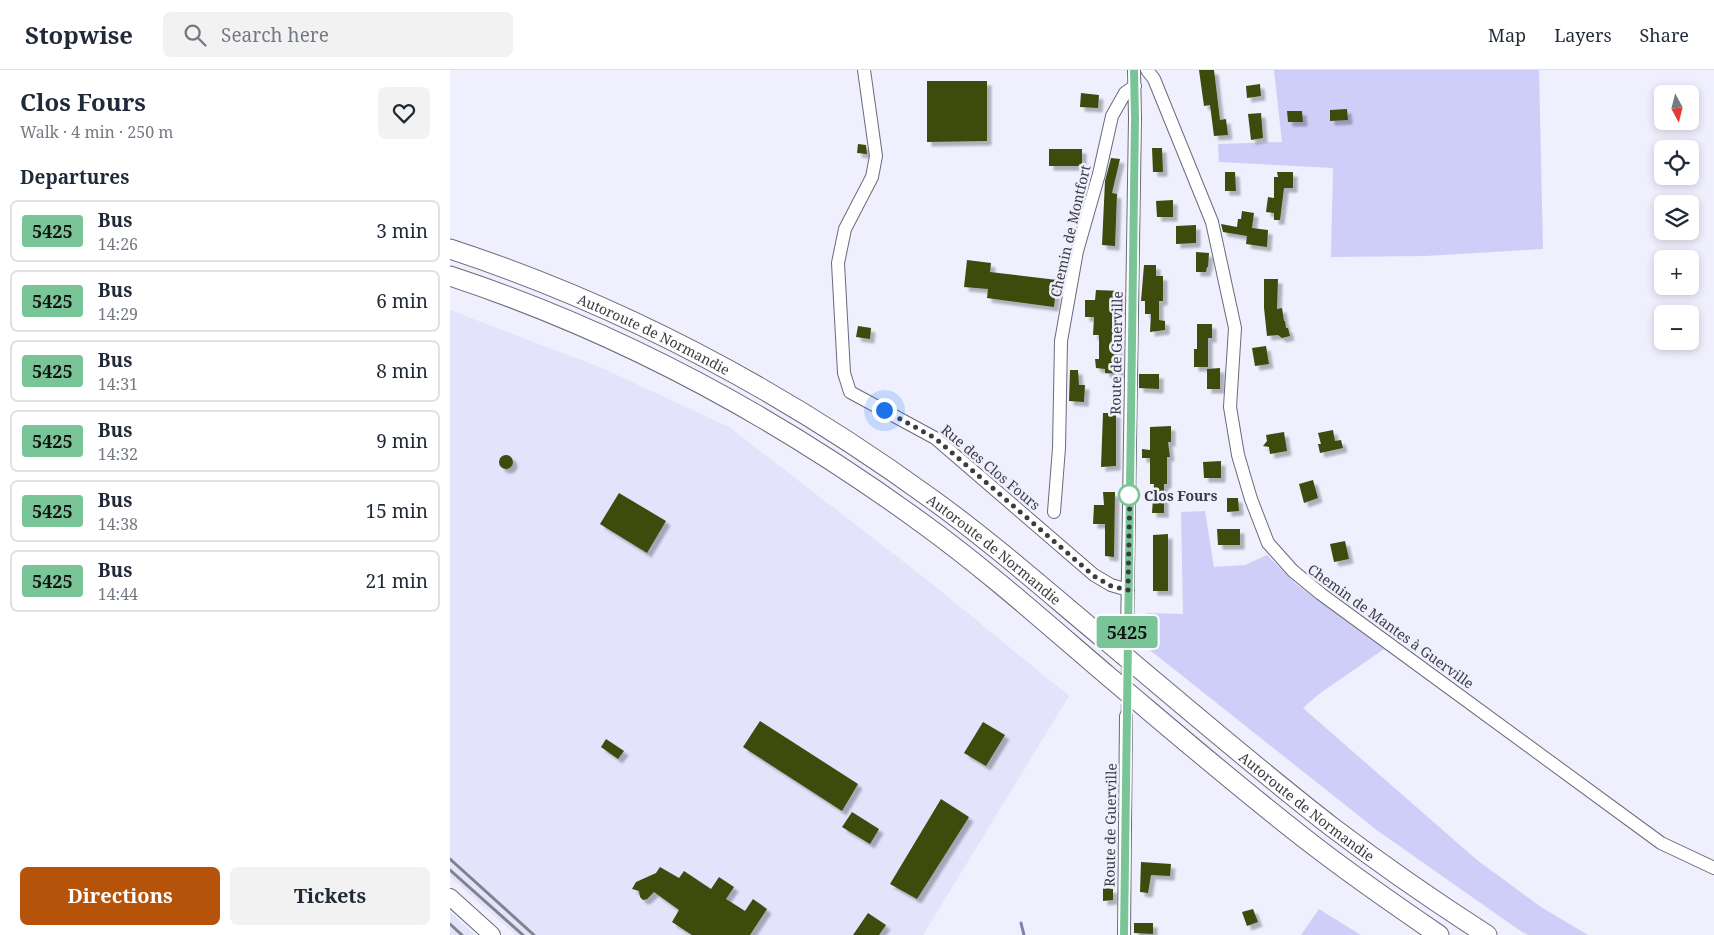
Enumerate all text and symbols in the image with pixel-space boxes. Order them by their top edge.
search box [163,12,513,57]
text: Stopwise [25,18,133,51]
icon: search [181,21,209,49]
text: Search here [221,22,329,48]
text: Map [1488,23,1526,47]
text: Layers [1554,23,1612,47]
text: Share [1640,23,1689,47]
text: Clos Fours [20,85,146,118]
north arrow [1654,85,1699,130]
map controls [1654,85,1699,350]
button: heart [378,87,430,139]
text: Walk · 4 min · 250 m [20,121,173,143]
button: locate [1654,140,1699,185]
street label: Chemin de Montfort [1046,163,1094,299]
text: Departures [20,164,129,190]
button: layers [1654,195,1699,240]
text: Bus [98,207,132,233]
text: 3 min [376,218,428,244]
text: 5425 [32,219,73,243]
text: 14:26 [98,233,138,255]
button: + [1654,250,1699,295]
text: Bus [98,277,132,303]
text: 6 min [376,288,428,314]
text: 5425 [32,289,73,313]
street label: Autoroute de Normandie [575,289,733,379]
street label: Route de Guerville [1105,291,1127,415]
text: 14:29 [98,303,138,325]
button: − [1654,305,1699,350]
text: Bus [98,347,132,373]
text: 8 min [376,358,428,384]
text: 5425 [32,359,73,383]
text: 14:31 [98,373,138,395]
your location [872,398,897,423]
text: Bus [98,417,132,443]
street label: Rue des Clos Fours [937,420,1045,514]
text: 9 min [376,428,428,454]
text: 5425 [32,429,73,453]
text: 14:32 [98,443,138,465]
marker: Clos Fours [1118,484,1140,506]
place label: Clos Fours [1144,486,1218,505]
text: Bus [98,487,132,513]
street label: Autoroute de Normandie [923,489,1066,609]
text: 15 min [366,498,428,524]
text: 5425 [32,499,73,523]
text: 14:38 [98,513,138,535]
text: Bus [98,557,132,583]
street label: Chemin de Mantes à Guerville [1304,559,1478,693]
text: 21 min [366,568,428,594]
text: 5425 [32,569,73,593]
text: 14:44 [98,583,138,605]
line badge: 5425 [1092,616,1162,648]
text: 5425 [1107,620,1147,644]
street label: Autoroute de Normandie [1236,747,1379,865]
street label: Route de Guerville [1099,763,1121,887]
button: Directions [20,867,220,925]
button: Tickets [230,867,430,925]

